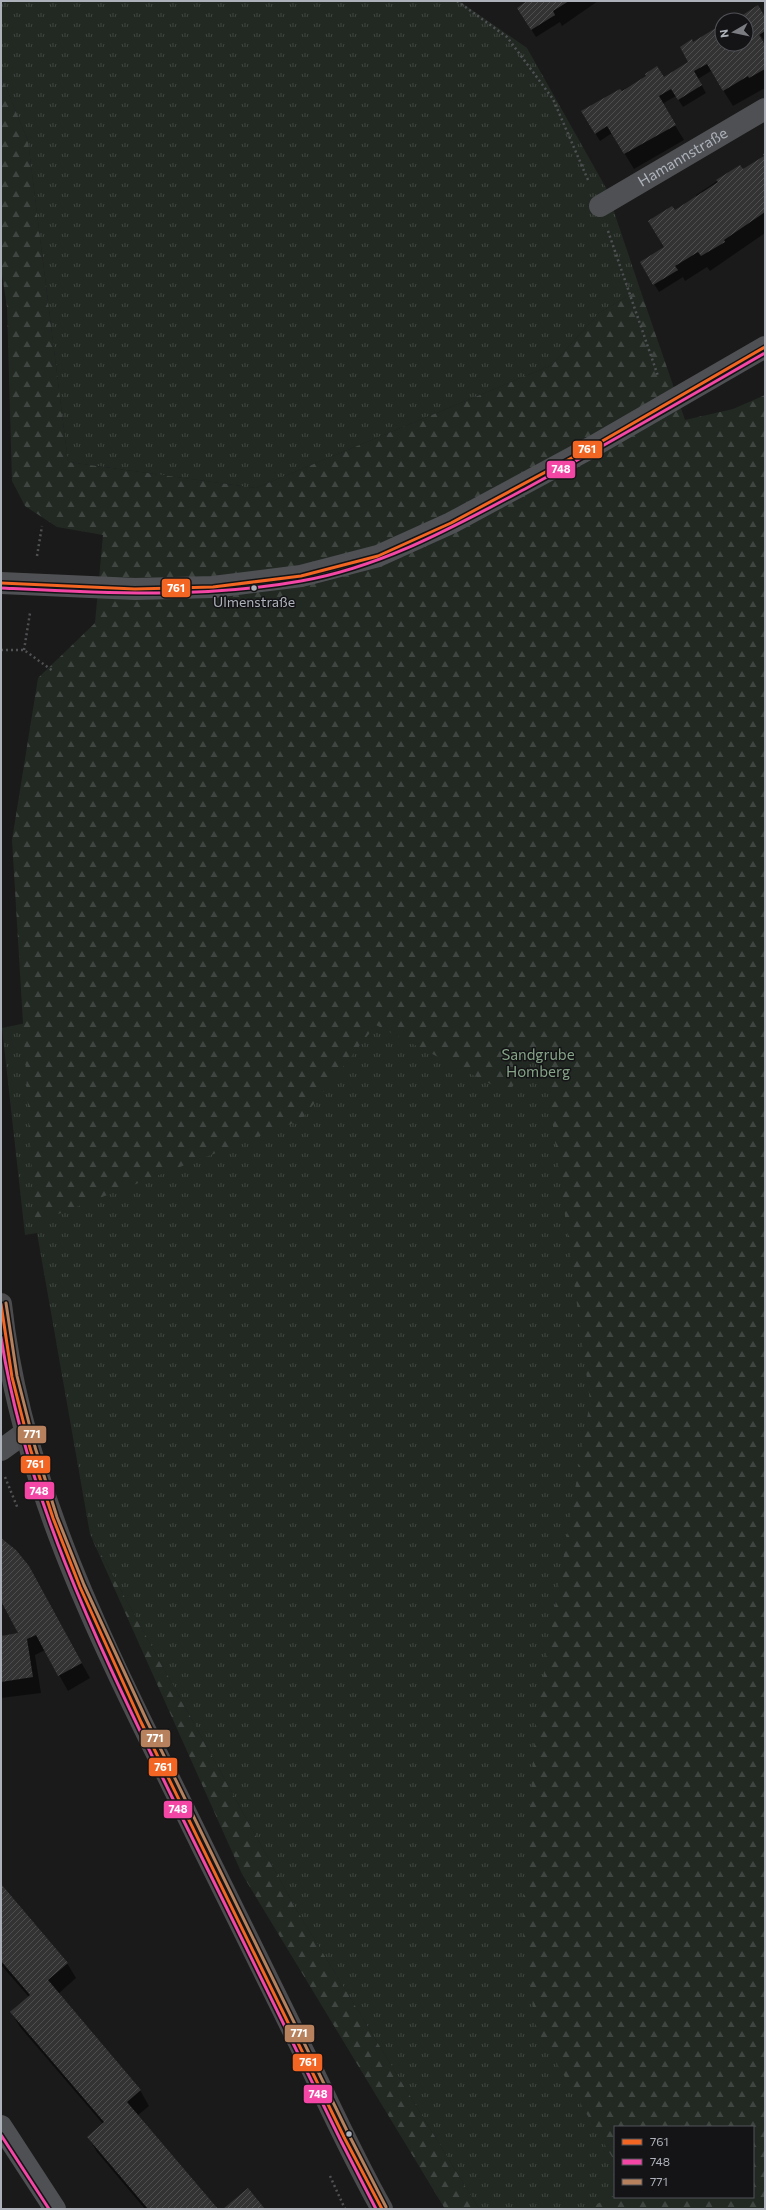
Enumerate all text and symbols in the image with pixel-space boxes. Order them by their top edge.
north arrow [714,12,754,52]
text: N [717,29,731,39]
street label: Hamannstraße [634,123,730,190]
line badge: 761 [572,440,603,459]
text: 761 [578,442,596,455]
line badge: 748 [546,460,576,479]
text: 748 [552,462,571,475]
line badge: 761 [161,578,191,598]
text: 761 [167,581,185,594]
marker: Ulmenstraße [249,583,259,593]
place label: Ulmenstraße [213,593,295,610]
park label: Sandgrube Homberg [501,1045,575,1080]
line badge: 771 [17,1425,47,1444]
text: 771 [23,1427,41,1440]
line badge: 761 [20,1455,51,1474]
text: 761 [26,1457,44,1470]
line badge: 748 [24,1481,55,1500]
text: 748 [30,1484,49,1497]
line badge: 771 [140,1729,171,1748]
text: 771 [146,1731,164,1744]
line badge: 761 [148,1757,178,1777]
text: 761 [154,1760,172,1773]
line badge: 748 [163,1800,193,1819]
text: 748 [169,1802,188,1815]
line badge: 771 [284,2024,315,2043]
text: 771 [290,2026,308,2039]
line badge: 761 [292,2053,323,2072]
text: 761 [299,2055,317,2068]
line badge: 748 [303,2084,333,2104]
text: 748 [309,2087,328,2100]
legend [614,2126,754,2198]
unlabelled marker [344,2129,354,2139]
text: 761 [650,2134,669,2148]
text: 748 [650,2154,670,2168]
text: 771 [650,2174,668,2188]

